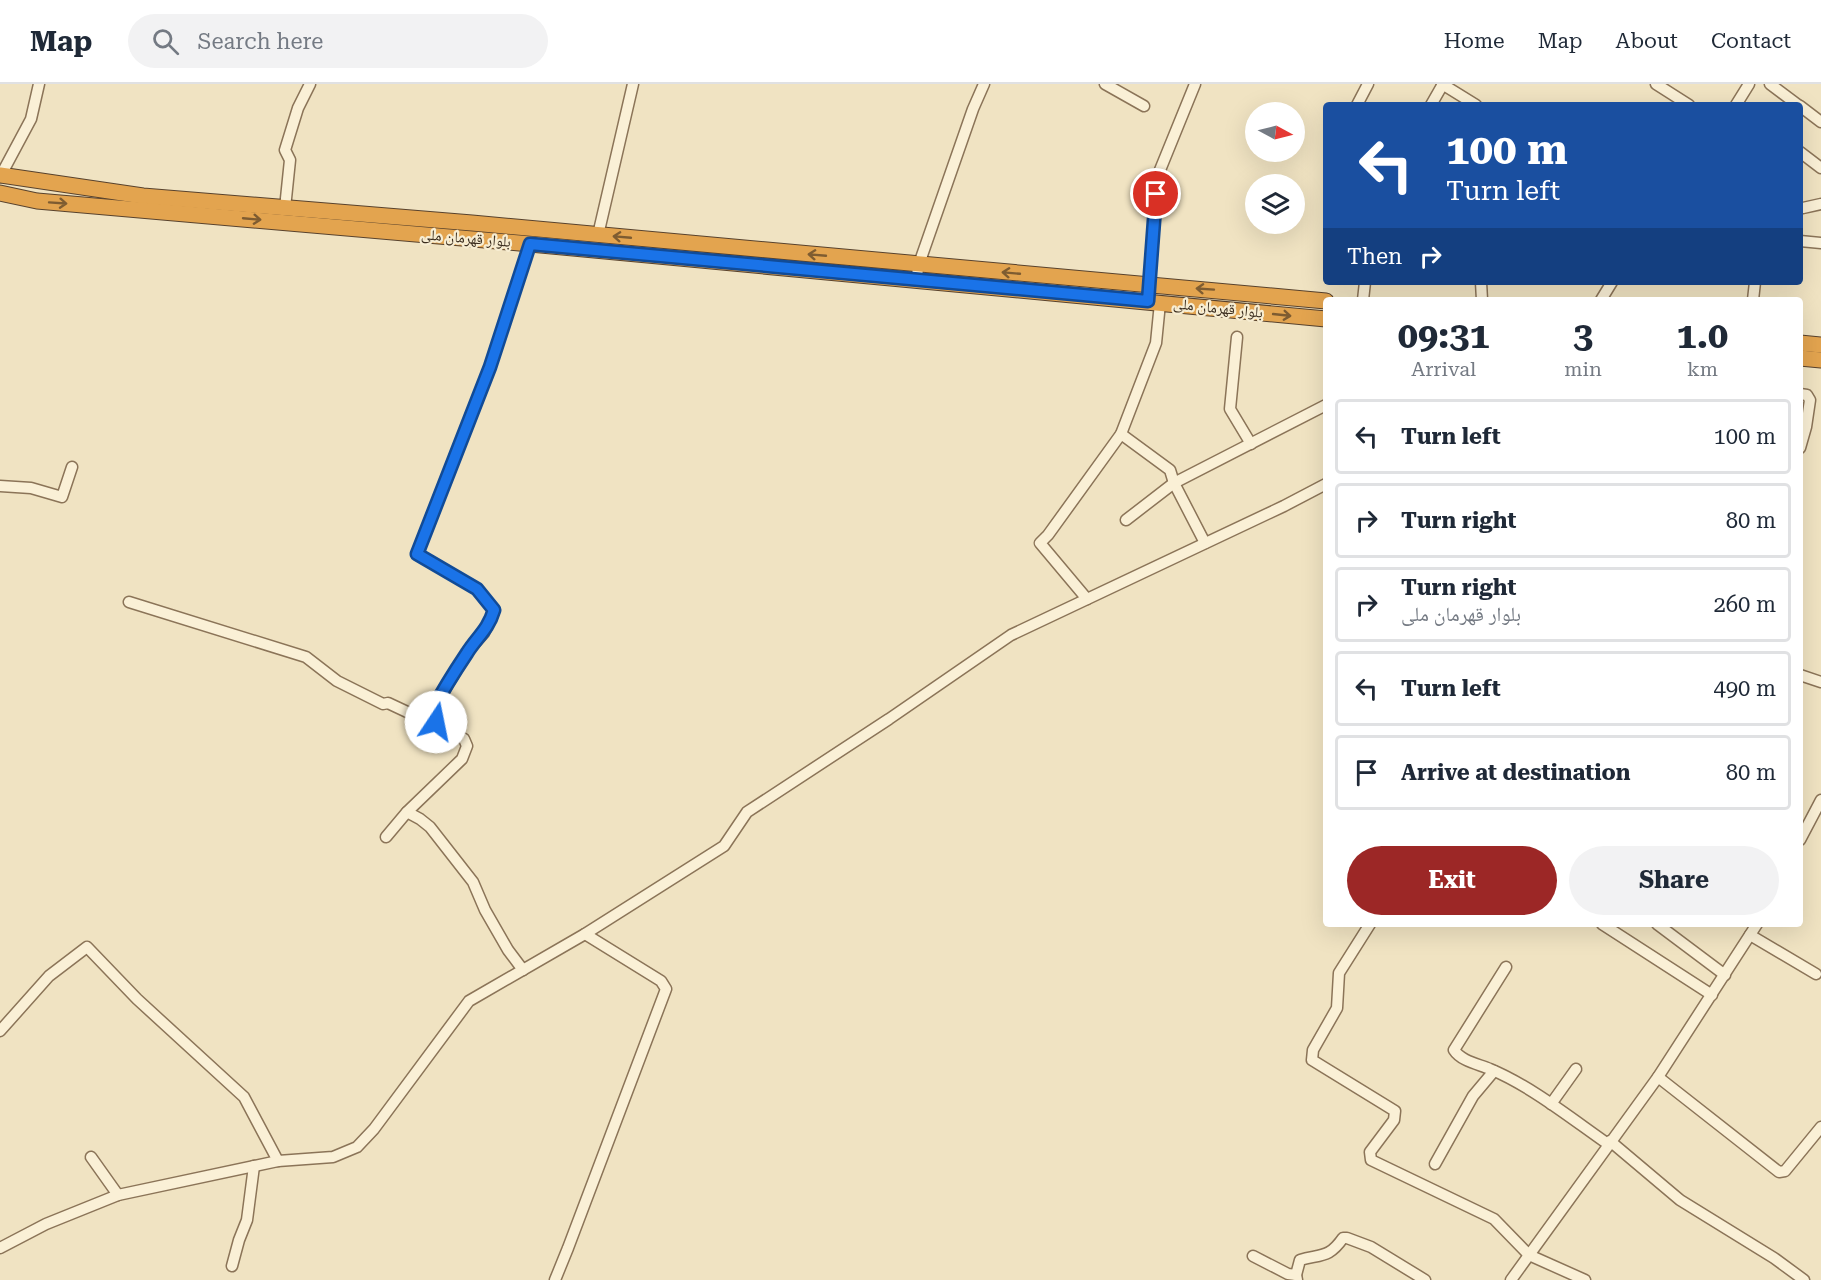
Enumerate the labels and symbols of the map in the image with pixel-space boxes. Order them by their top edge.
north arrow [1245,102,1305,162]
pin [1130,168,1181,219]
one-way arrow [47,198,67,209]
one-way arrow [241,214,261,225]
street label: بلوار قهرمان ملی [420,225,512,252]
one-way arrow [613,231,633,242]
one-way arrow [807,249,827,260]
one-way arrow [1001,267,1021,278]
one-way arrow [1196,283,1216,294]
street label: بلوار قهرمان ملی [1172,294,1264,323]
one-way arrow [1272,309,1292,320]
position arrow [404,690,468,754]

